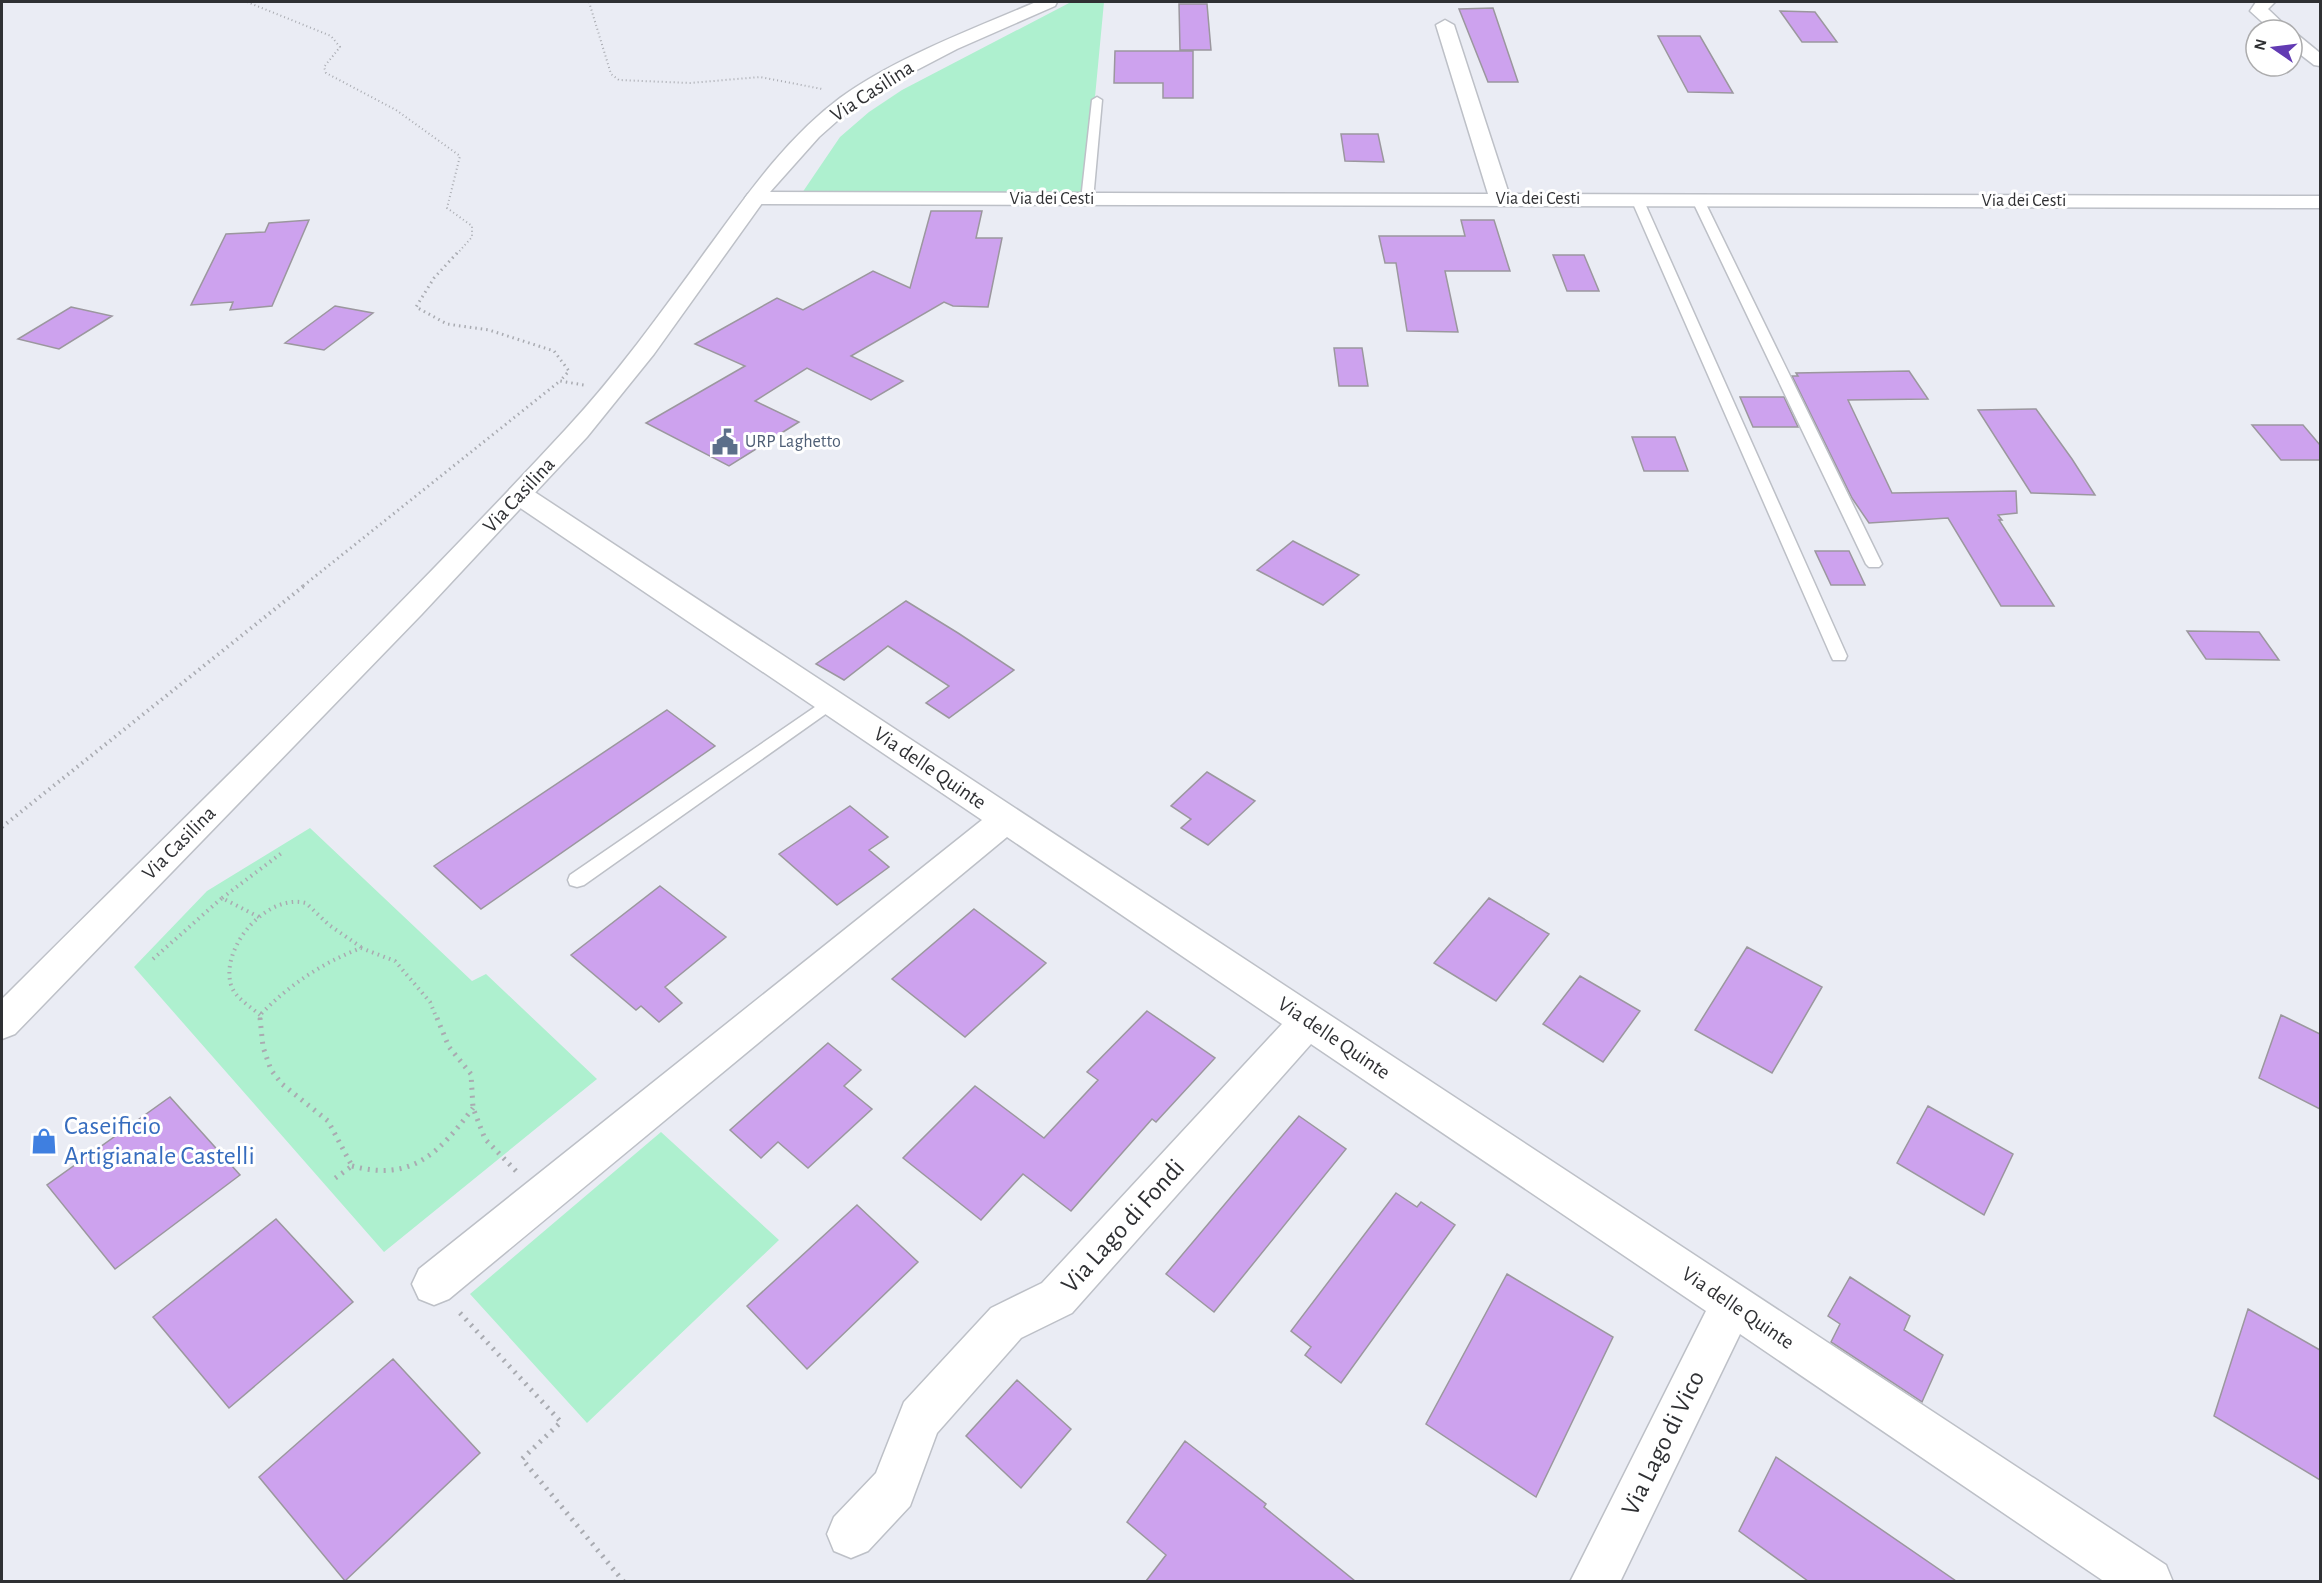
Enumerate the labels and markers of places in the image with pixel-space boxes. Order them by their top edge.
public building icon: URP Laghetto [710,427,740,457]
place label: URP Laghetto [745,433,841,451]
place label: Caseificio Artigianale Castelli [64,1113,255,1169]
shop icon: Caseificio Artigianale Castelli [29,1126,59,1156]

